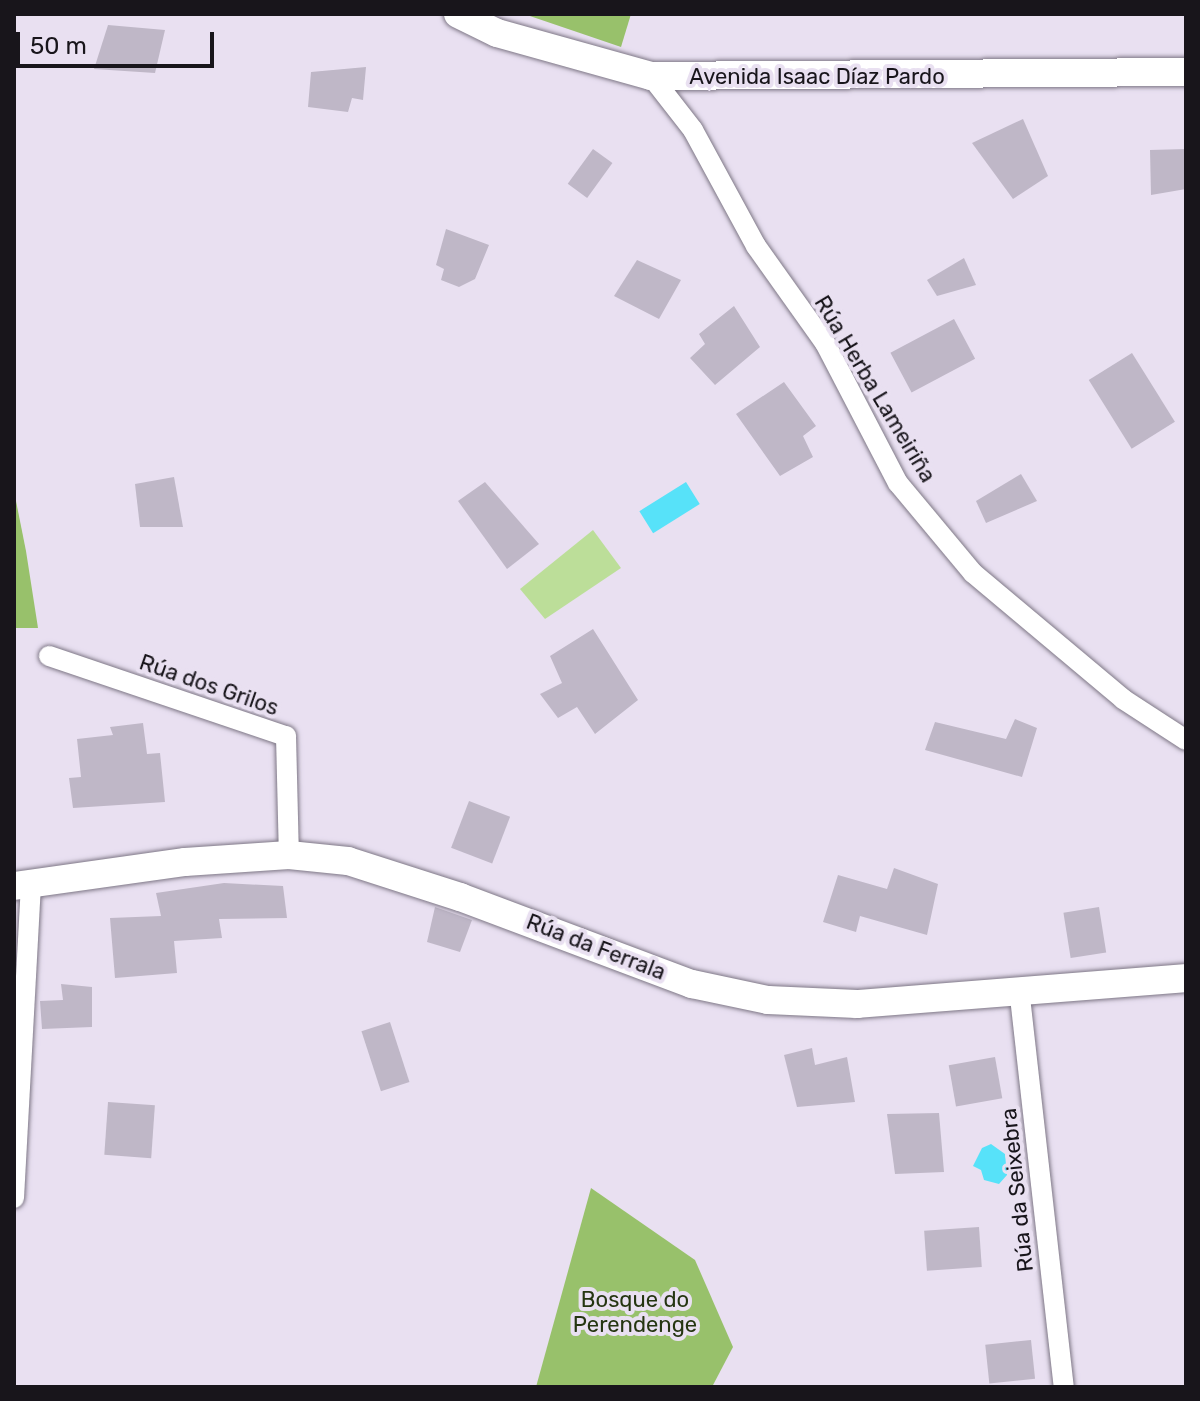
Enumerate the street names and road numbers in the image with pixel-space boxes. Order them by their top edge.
street label: Avenida Isaac Díaz Pardo [689,64,945,90]
street label: Rúa Herba Lameiriña [809,291,941,487]
street label: Rúa dos Grilos [136,649,282,721]
street label: Rúa da Ferrala [523,908,669,986]
street label: Rúa da Seixebra [995,1107,1039,1273]

